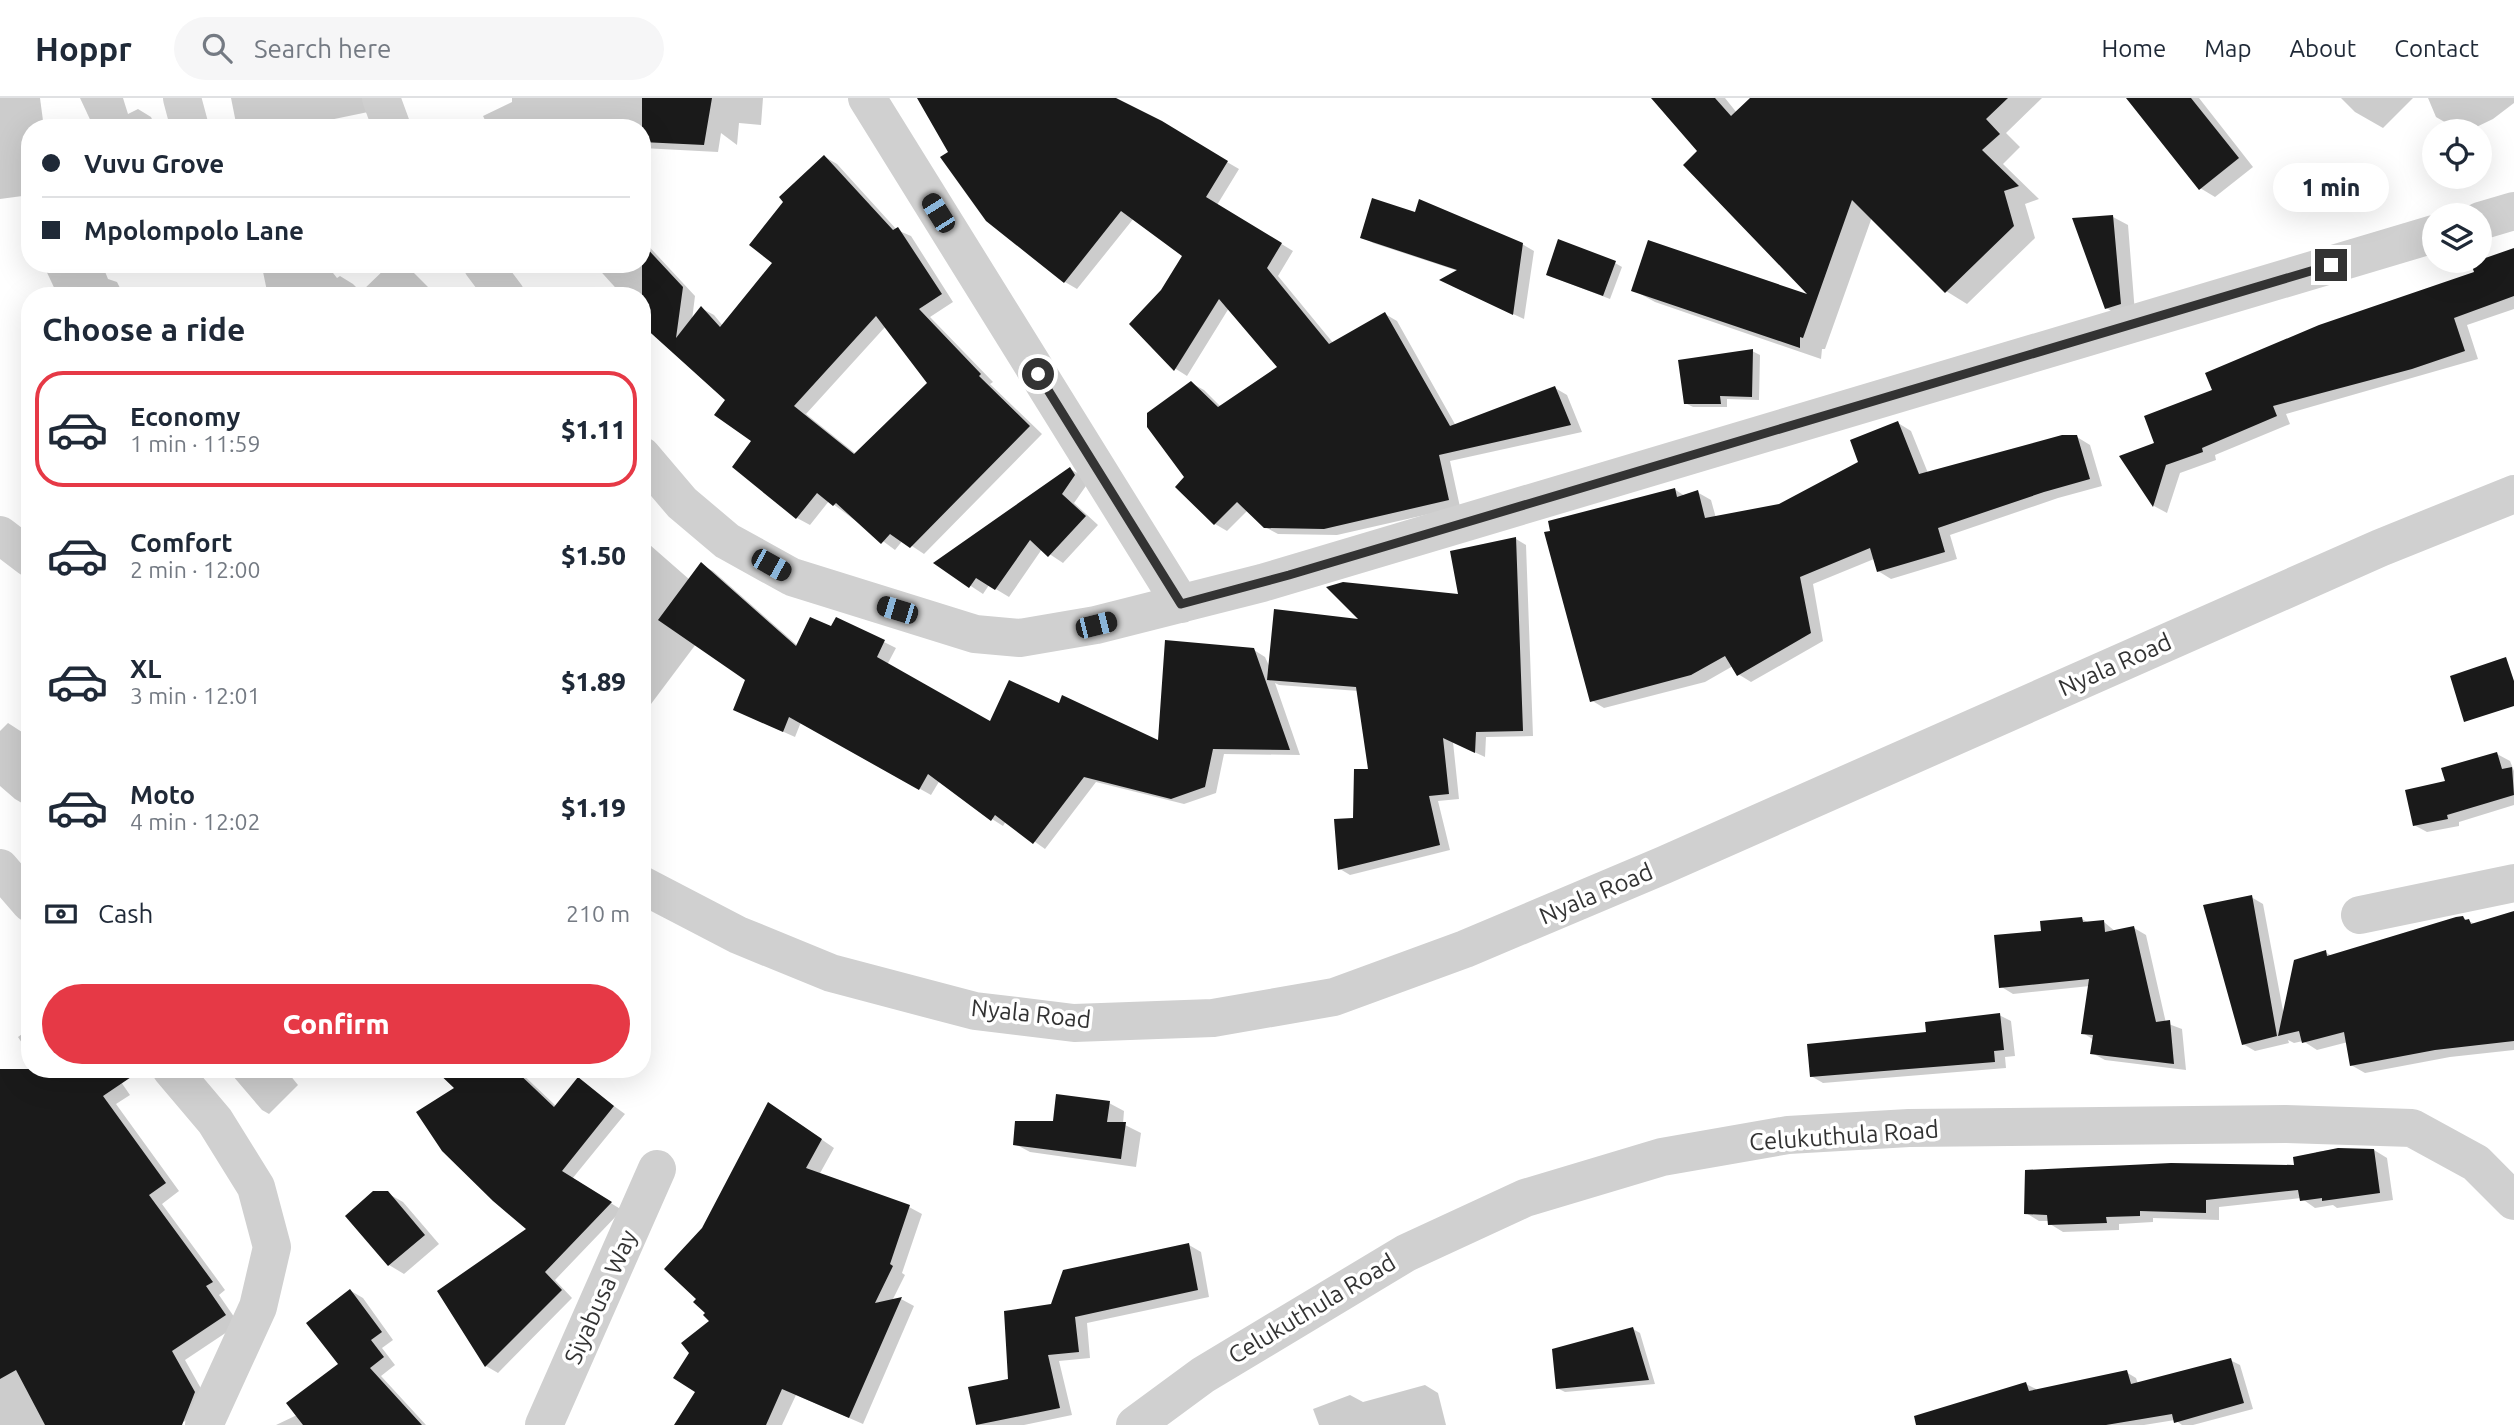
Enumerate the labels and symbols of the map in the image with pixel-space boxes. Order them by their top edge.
callout: 1 min [2273,164,2389,212]
car [918,190,959,236]
route end [2315,249,2347,281]
route start [1022,358,1054,390]
car [748,546,795,584]
car [874,594,921,626]
car [1074,610,1119,640]
street label: Nyala Road [2054,628,2175,701]
street label: Nyala Road [1535,858,1657,930]
street label: Nyala Road [970,994,1092,1033]
street label: Celukuthula Road [1748,1115,1940,1156]
street label: Siyabusa Way [559,1225,642,1368]
street label: Celukuthula Road [1223,1248,1400,1369]

